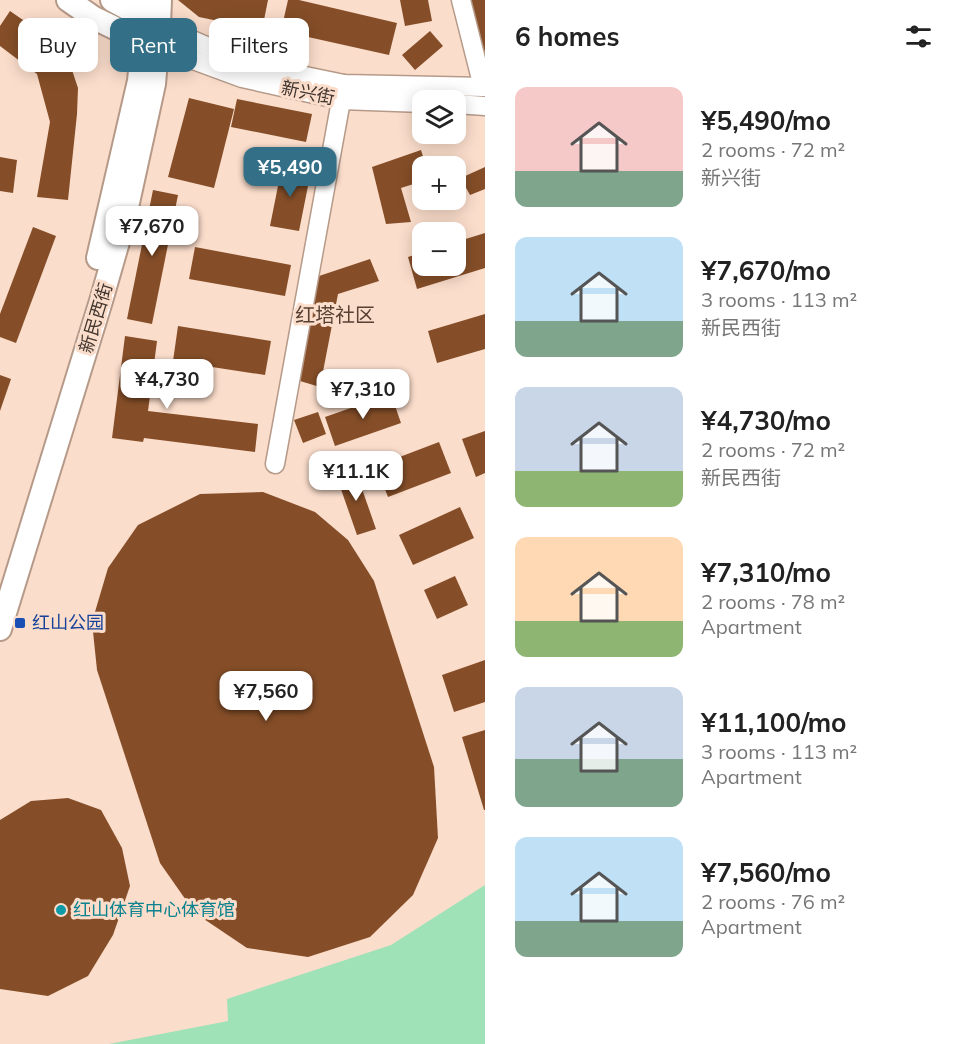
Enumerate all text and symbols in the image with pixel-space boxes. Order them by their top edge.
chip: Buy [18,18,98,72]
chip: Rent [110,18,197,72]
chip: Filters [209,18,309,72]
text: 6 homes [515,20,619,53]
icon: filters [902,20,935,53]
street label: 新兴街 [279,76,337,109]
map controls [412,90,466,276]
button: layers [412,90,466,144]
text: ¥5,490/mo [701,104,831,137]
icon: home [563,111,635,183]
text: 2 rooms · 72 m² [701,137,845,162]
pin: ¥5,490 [241,147,339,198]
text: ¥5,490 [258,154,322,179]
button: + [412,156,466,210]
text: 新兴街 [701,165,761,190]
pin: ¥7,670 [103,206,201,257]
text: ¥7,670 [120,213,184,238]
button: − [412,222,466,276]
text: ¥7,670/mo [701,254,831,287]
icon: home [563,261,635,333]
street label: 新民西街 [74,280,117,356]
text: 3 rooms · 113 m² [701,287,857,312]
district label: 红塔社区 [295,302,375,327]
text: 新民西街 [701,315,781,340]
pin: ¥4,730 [118,359,216,410]
text: ¥4,730 [135,366,199,391]
pin: ¥7,310 [314,369,412,420]
text: ¥7,310 [331,376,395,401]
text: ¥4,730/mo [701,404,831,437]
icon: home [563,411,635,483]
text: 2 rooms · 72 m² [701,437,845,462]
pin: ¥11.1K [307,451,405,502]
text: ¥11.1K [323,458,389,483]
text: 新民西街 [701,465,781,490]
text: ¥7,310/mo [701,556,831,589]
icon: home [563,561,635,633]
text: 2 rooms · 78 m² [701,589,845,614]
place label: 红山公园 [32,611,104,634]
text: Apartment [701,614,802,639]
marker: 红山公园 [13,616,27,630]
pin: ¥7,560 [217,671,315,722]
text: ¥7,560 [234,678,298,703]
text: ¥11,100/mo [701,706,846,739]
icon: home [563,711,635,783]
text: 3 rooms · 113 m² [701,739,857,764]
text: Apartment [701,764,802,789]
text: ¥7,560/mo [701,856,831,889]
icon: home [563,861,635,933]
text: 2 rooms · 76 m² [701,889,845,914]
place label: 红山体育中心体育馆 [73,898,235,921]
marker: 红山体育中心体育馆 [54,903,68,917]
text: Apartment [701,914,802,939]

